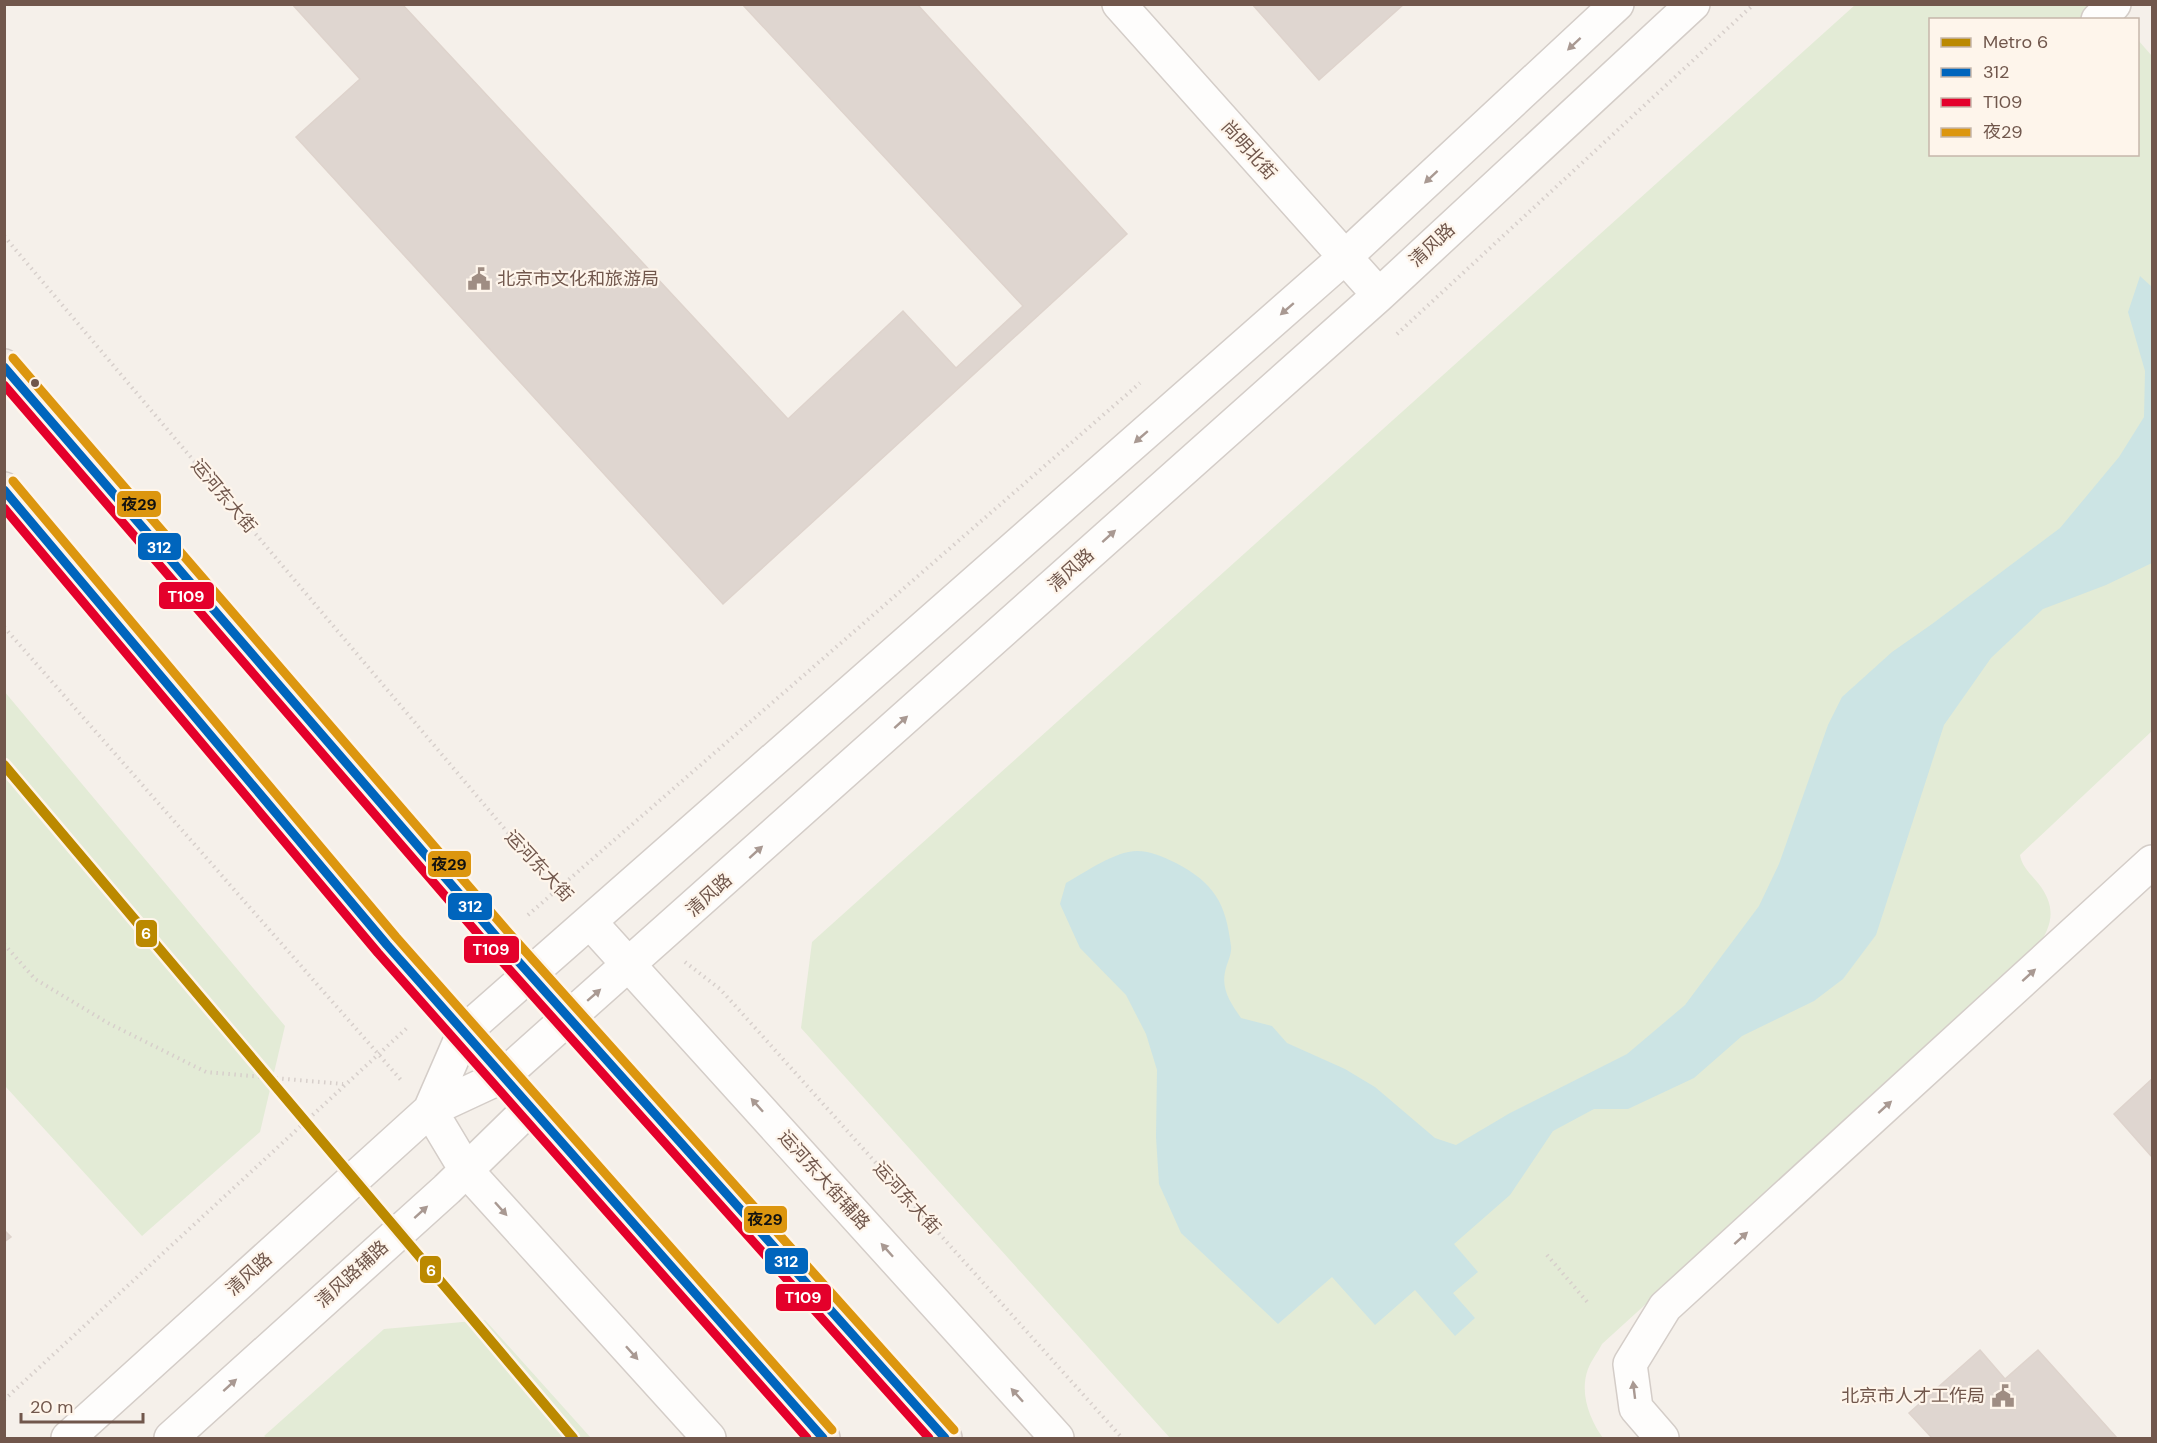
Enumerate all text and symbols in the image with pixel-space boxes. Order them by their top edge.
legend [1929,18,2139,156]
text: Metro 6 [1983,30,2048,54]
one-way arrow [1567,37,1581,51]
text: 312 [1983,60,2009,84]
text: T109 [1983,90,2022,114]
street label: 尚明北街 [1216,115,1282,185]
text: 夜29 [1983,120,2023,144]
one-way arrow [1424,170,1439,183]
street label: 清风路 [1404,218,1460,272]
public building icon: 北京市文化和旅游局 [466,266,492,292]
place label: 北京市文化和旅游局 [497,267,659,291]
one-way arrow [1279,302,1295,315]
unlabelled marker [29,377,41,389]
one-way arrow [1133,431,1149,444]
street label: 运河东大街 [186,454,262,538]
line badge: 夜29 [116,490,162,518]
text: 夜29 [121,494,157,515]
one-way arrow [1101,530,1116,543]
line badge: 312 [137,532,182,561]
text: 312 [147,537,171,558]
street label: 清风路 [1043,543,1099,597]
line badge: T109 [158,581,215,610]
text: T109 [168,586,204,607]
one-way arrow [893,716,908,729]
street label: 运河东大街 [500,825,578,907]
one-way arrow [748,846,763,859]
line badge: 夜29 [427,850,472,878]
text: 夜29 [431,854,467,875]
street label: 清风路 [681,868,737,922]
line badge: 312 [447,892,493,921]
text: 312 [458,896,482,917]
line badge: 6 [135,919,158,948]
text: 6 [141,923,151,944]
line badge: T109 [463,935,520,964]
text: T109 [473,939,509,960]
one-way arrow [2021,968,2036,982]
one-way arrow [586,989,602,1002]
one-way arrow [750,1097,764,1112]
one-way arrow [1877,1100,1892,1114]
street label: 运河东大街辅路 [773,1125,875,1235]
street label: 运河东大街 [868,1157,946,1239]
one-way arrow [494,1201,507,1216]
line badge: 夜29 [743,1205,788,1234]
one-way arrow [413,1206,428,1219]
text: 夜29 [747,1209,783,1230]
one-way arrow [1733,1231,1748,1245]
street label: 清风路辅路 [311,1235,393,1313]
one-way arrow [881,1243,894,1258]
street label: 清风路 [221,1247,277,1301]
line badge: 312 [764,1247,809,1275]
text: 312 [774,1251,798,1272]
line badge: 6 [419,1255,442,1284]
text: 6 [426,1260,436,1281]
line badge: T109 [775,1283,832,1312]
text: T109 [785,1287,821,1308]
one-way arrow [625,1345,638,1360]
one-way arrow [222,1379,237,1392]
one-way arrow [1629,1380,1638,1399]
public building icon: 北京市人才工作局 [1990,1383,2016,1409]
place label: 北京市人才工作局 [1841,1384,1985,1408]
scale bar [21,1386,142,1424]
one-way arrow [1011,1388,1024,1403]
text: 20 m [30,1395,73,1419]

